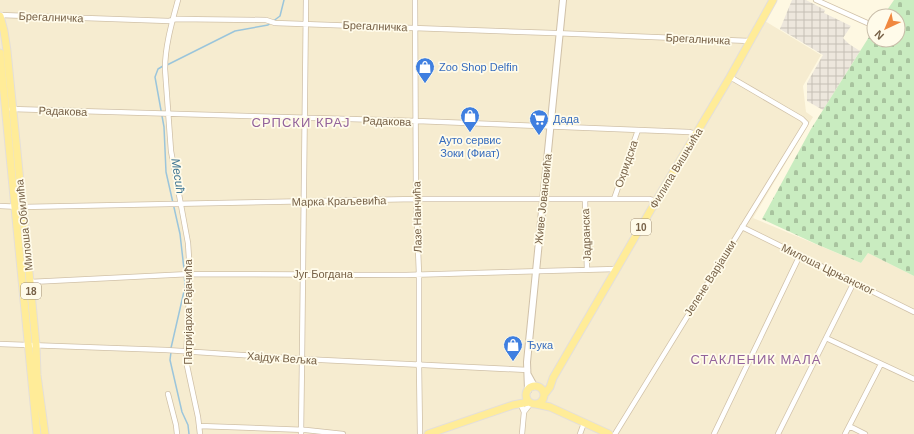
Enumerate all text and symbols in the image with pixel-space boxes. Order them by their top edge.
north arrow [866,8,906,48]
street label: Брегалничка [18,10,85,24]
street label: Брегалничка [342,19,409,33]
text: N [872,28,886,42]
street label: Брегалничка [665,31,732,47]
shop icon: Zoo Shop Delfin [414,56,436,84]
place label: Zoo Shop Delfin [439,61,518,73]
street label: Радакова [39,104,88,118]
shop icon: Ауто сервис Зоки (Фиат) [459,105,481,133]
supermarket icon: Дада [528,108,550,136]
place label: Дада [553,113,580,125]
street label: Радакова [363,114,412,128]
district label: СРПСКИ КРАЈ [252,115,350,130]
street label: Филипа Вишњића [647,125,705,210]
place label: Ауто сервис Зоки (Фиат) [439,134,502,159]
street label: Охридска [612,138,640,189]
street label: Живе Јовановића [532,152,554,245]
water label: Месић [168,157,188,195]
street label: Милоша Обилића [13,178,35,271]
street label: Лазе Нанчића [410,180,424,253]
street label: Марка Краљевића [292,194,387,208]
street label: Јадранска [579,207,593,262]
road number: 10 [631,219,651,235]
street label: Јелене Варјашки [682,238,738,318]
street label: Милоша Црњанског [780,241,876,297]
street label: Патријарха Рајачића [182,258,194,365]
street label: Југ Богдана [293,268,354,280]
road number: 18 [21,283,41,299]
shop icon: Ђука [502,334,524,362]
place label: Ђука [527,339,554,351]
street label: Хајдук Вељка [247,350,318,366]
district label: СТАКЛЕНИК МАЛА [691,352,821,367]

